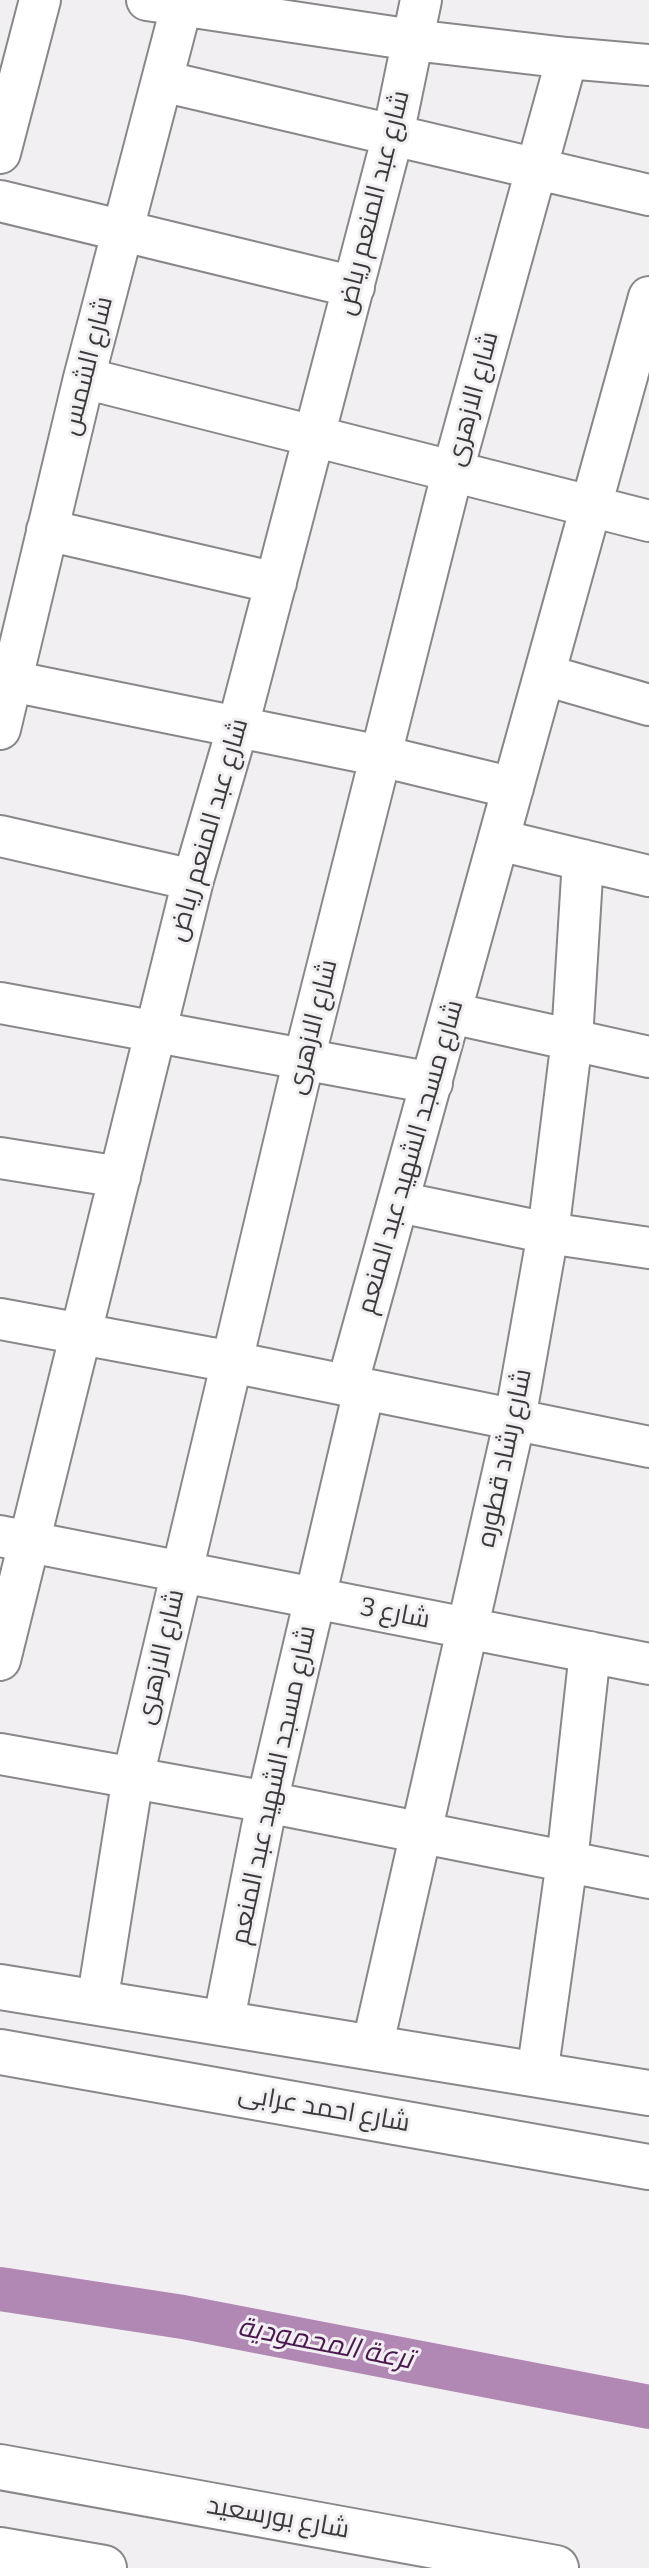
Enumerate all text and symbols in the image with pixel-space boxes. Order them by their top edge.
street label: شارع عبد المنعم رياض [331,87,417,319]
street label: شارع الشمس [56,293,120,439]
street label: شارع الازهرى [440,328,506,470]
street label: شارع عبد المنعم رياض [162,715,256,945]
street label: شارع الازهرى [281,956,345,1098]
street label: شارع مسجد الشهيد عبد المنعم [351,997,471,1317]
street label: شارع رشاد قطوره [471,1366,539,1550]
street label: شارع الازهرى [130,1586,192,1728]
street label: شارع 3 [357,1592,433,1636]
street label: شارع مسجد الشهيد عبد المنعم [225,1623,323,1947]
street label: شارع احمد عرابى [236,2079,412,2139]
water label: ترعة المحمودية [235,2311,415,2377]
street label: شارع بورسعيد [204,2490,352,2546]

